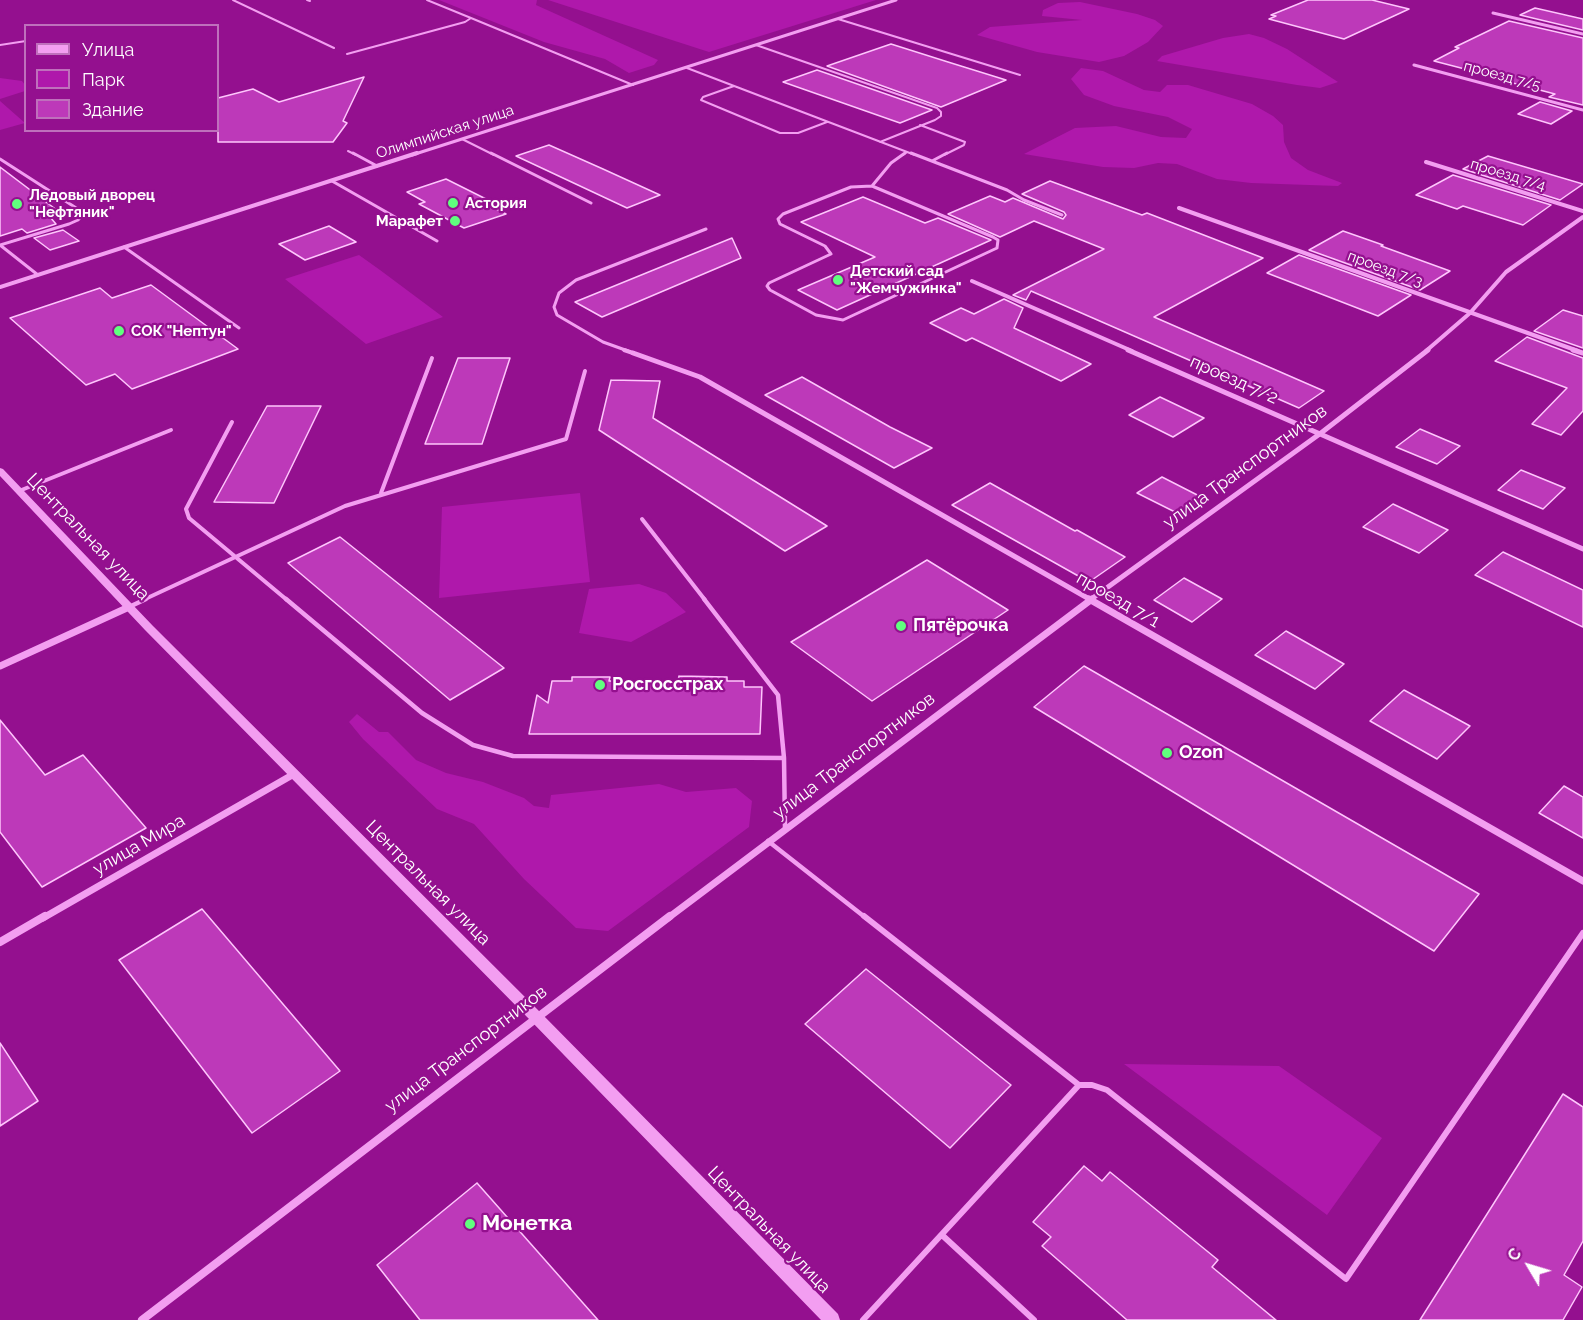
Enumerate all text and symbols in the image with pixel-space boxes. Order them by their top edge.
legend [24,24,219,132]
text: Улица [82,39,134,60]
street label: проезд 7/5 [1462,57,1542,95]
text: Парк [82,69,125,90]
text: Здание [82,99,144,120]
street label: Олимпийская улица [374,101,516,163]
street label: проезд 7/4 [1468,155,1548,195]
place label: Ледовый дворец "Нефтяник" [29,186,155,221]
place label: Астория [465,194,527,212]
marker: Астория [446,196,460,210]
marker: Ледовый дворец "Нефтяник" [10,197,24,211]
place label: Марафет [376,212,443,230]
marker: Марафет [448,214,462,228]
street label: проезд 7/3 [1345,247,1425,291]
place label: Детский сад "Жемчужинка" [850,262,962,297]
marker: Детский сад "Жемчужинка" [831,273,845,287]
place label: СОК "Нептун" [131,322,232,340]
marker: СОК "Нептун" [112,324,126,338]
street label: проезд 7/2 [1187,351,1281,409]
street label: улица Транспортников [1159,400,1331,534]
street label: Центральная улица [22,469,154,605]
street label: проезд 7/1 [1072,567,1164,633]
place label: Пятёрочка [913,615,1009,637]
marker: Пятёрочка [894,619,908,633]
place label: Росгосстрах [612,674,723,696]
marker: Росгосстрах [593,678,607,692]
street label: улица Транспортников [769,688,939,824]
place label: Ozon [1179,742,1223,764]
marker: Ozon [1160,746,1174,760]
street label: улица Мира [89,810,189,880]
street label: Центральная улица [361,816,495,950]
street label: улица Транспортников [381,981,551,1117]
street label: Центральная улица [703,1162,835,1298]
place label: Монетка [482,1211,572,1237]
marker: Монетка [463,1217,477,1231]
north arrow [1499,1236,1559,1296]
text: С [1504,1244,1525,1265]

